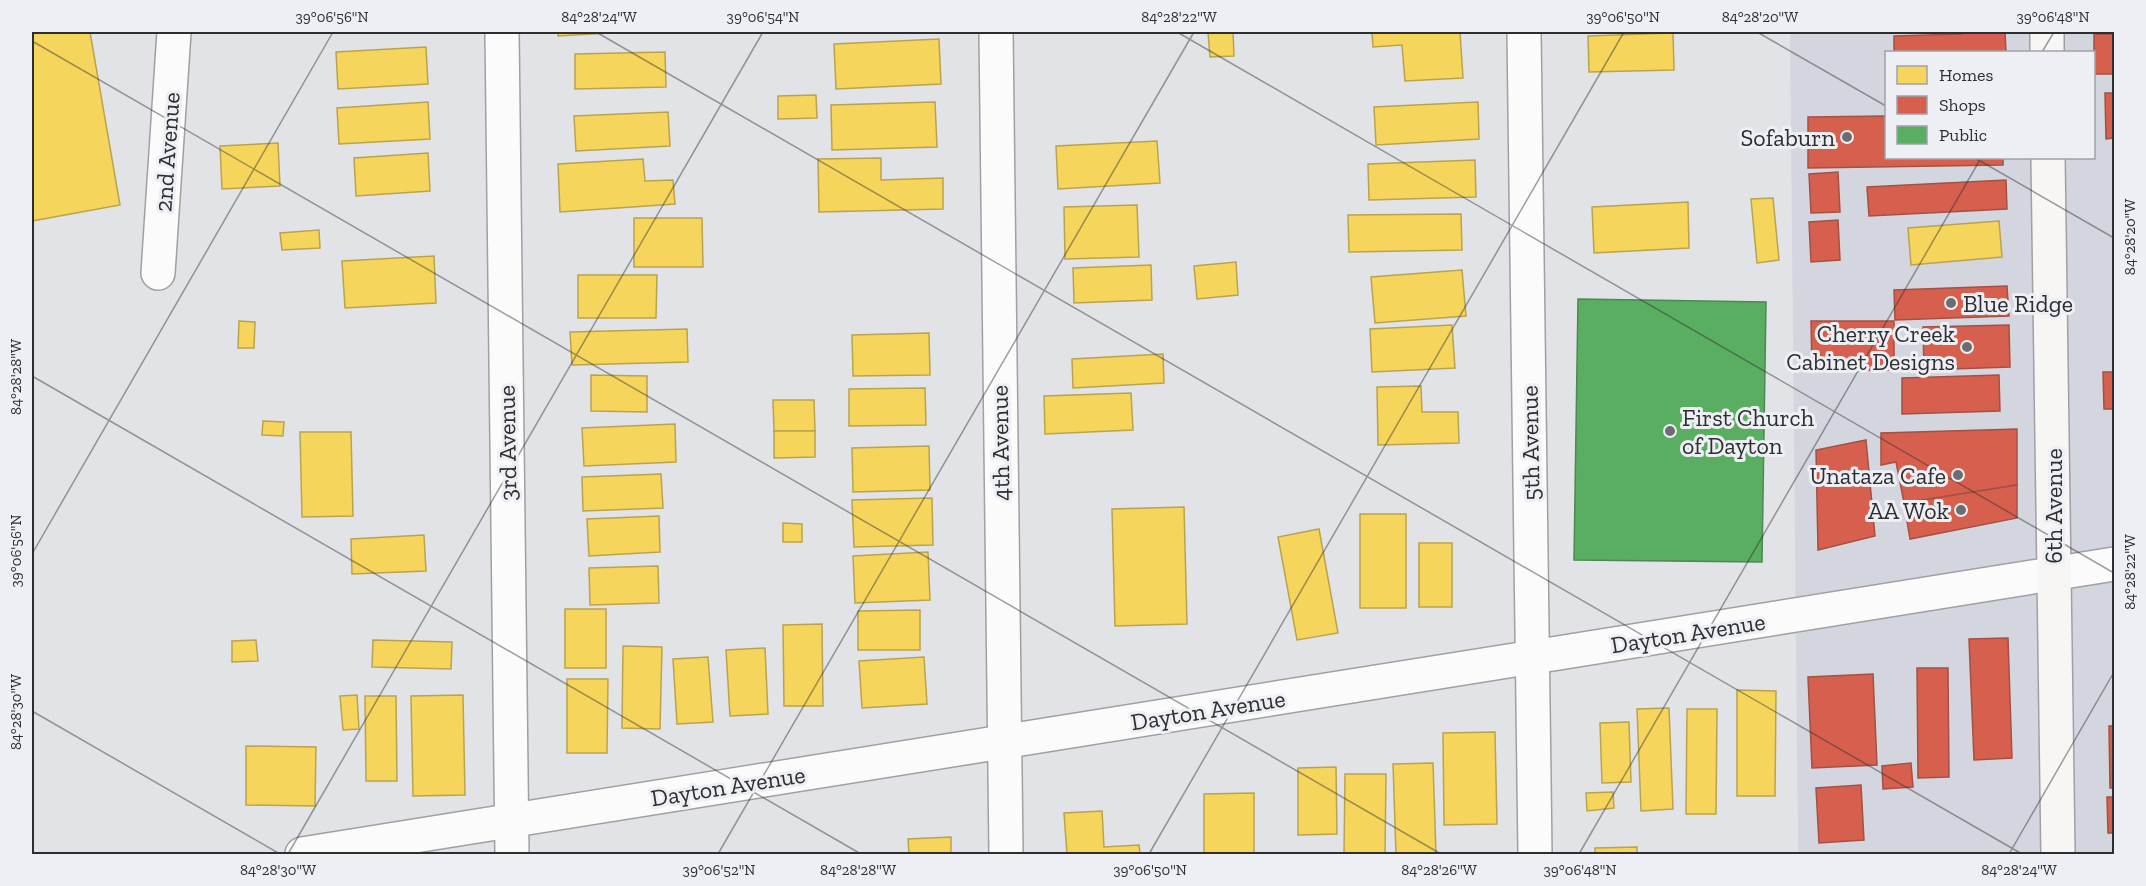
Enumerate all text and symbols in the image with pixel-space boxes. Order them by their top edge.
text: 39°06'56"N [296,8,369,26]
text: 84°28'24"W [561,8,637,26]
text: 39°06'54"N [727,8,799,26]
text: 84°28'22"W [1141,8,1217,26]
text: 39°06'50"N [1586,8,1660,26]
text: 84°28'20"W [1722,8,1798,26]
text: 39°06'48"N [2017,8,2089,26]
legend [1885,51,2095,159]
text: Homes [1939,64,1993,86]
street label: 2nd Avenue [148,91,186,213]
text: Shops [1939,94,1986,116]
place label: Sofaburn [1741,123,1835,152]
text: Public [1939,124,1987,146]
marker: Sofaburn [1840,130,1854,144]
text: 84°28'20"W [2121,199,2139,275]
place label: Blue Ridge [1963,289,2073,318]
marker: Blue Ridge [1944,296,1958,310]
place label: Cherry Creek Cabinet Designs [1786,319,1956,376]
text: 84°28'28"W [7,339,25,415]
marker: Cherry Creek Cabinet Designs [1960,340,1974,354]
street label: 3rd Avenue [491,385,523,501]
street label: 4th Avenue [984,385,1016,501]
street label: 5th Avenue [1514,385,1546,501]
place label: First Church of Dayton [1682,403,1815,460]
marker: First Church of Dayton [1663,424,1677,438]
street label: 6th Avenue [2039,448,2068,564]
place label: Unataza Cafe [1809,461,1946,490]
marker: Unataza Cafe [1951,468,1965,482]
place label: AA Wok [1868,496,1950,525]
marker: AA Wok [1954,503,1968,517]
text: 39°06'56"N [7,515,25,588]
text: 84°28'22"W [2121,534,2139,610]
street label: Dayton Avenue [1609,606,1767,660]
text: 84°28'30"W [7,674,25,750]
street label: Dayton Avenue [1129,683,1287,737]
street label: Dayton Avenue [649,759,807,813]
text: 84°28'30"W [240,861,316,879]
text: 39°06'52"N [683,861,755,879]
text: 84°28'28"W [820,861,896,879]
text: 39°06'50"N [1113,861,1187,879]
text: 84°28'26"W [1401,861,1477,879]
text: 39°06'48"N [1544,861,1616,879]
text: 84°28'24"W [1981,861,2057,879]

